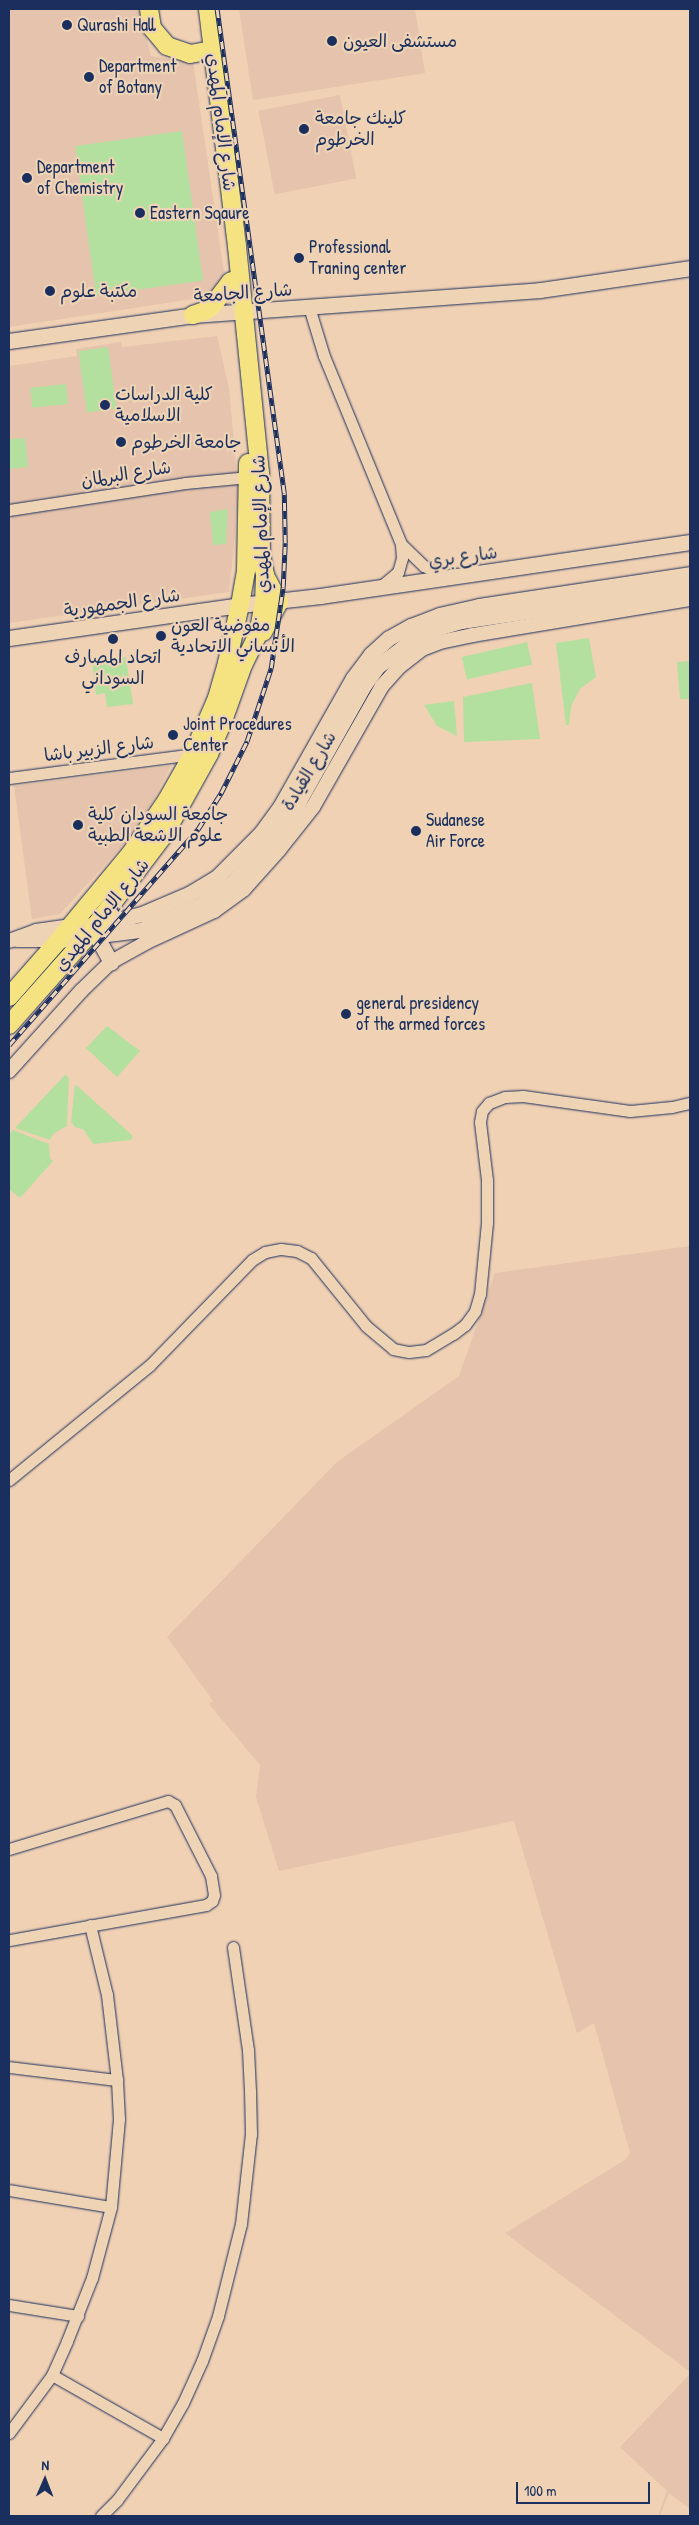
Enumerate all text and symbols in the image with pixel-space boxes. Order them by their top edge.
place label: Qurashi Hall [77,14,156,36]
marker: Qurashi Hall [61,19,73,31]
place label: مستشفى العيون [343,30,457,52]
marker: مستشفى العيون [325,34,339,48]
street label: شارع الإمام المهدي [202,52,240,192]
place label: Department of Botany [99,56,176,98]
marker: Department of Botany [83,71,95,83]
place label: كلينك جامعة الخرطوم [315,108,406,150]
marker: كلينك جامعة الخرطوم [297,122,311,136]
place label: Department of Chemistry [37,157,123,200]
marker: Department of Chemistry [21,172,33,184]
place label: Eastern Sqaure [150,202,249,224]
marker: Eastern Sqaure [134,207,146,219]
place label: Professional Traning center [309,237,406,280]
marker: Professional Traning center [293,252,305,264]
street label: شارع الجامعة [193,279,293,307]
place label: مكتبة علوم [60,280,137,302]
marker: مكتبة علوم [44,285,56,297]
place label: كلية الدراسات الاسلامية [115,384,213,426]
marker: كلية الدراسات الاسلامية [99,399,111,411]
place label: جامعة الخرطوم [131,431,242,453]
marker: جامعة الخرطوم [115,436,127,448]
street label: شارع الإمام المهدي [248,454,274,594]
street label: شارع البرلمان [79,456,173,492]
street label: شارع بري [427,541,499,573]
street label: شارع الجمهورية [62,584,182,622]
place label: مفوضية العون الأنساني الاتحادية [171,615,295,658]
marker: مفوضية العون الأنساني الاتحادية [155,630,167,642]
marker: اتحاد المصارف السوداني [107,633,119,645]
place label: اتحاد المصارف السوداني [64,647,162,690]
place label: Joint Procedures Center [183,714,292,756]
street label: شارع القيادة [277,727,341,815]
marker: Joint Procedures Center [167,729,179,741]
street label: شارع الزبير باشا [43,732,155,766]
place label: جامعة السودان كلية علوم الاشعة الطبية [88,804,228,846]
place label: Sudanese Air Force [426,810,485,852]
marker: جامعة السودان كلية علوم الاشعة الطبية [72,819,84,831]
marker: Sudanese Air Force [410,825,422,837]
street label: شارع الإمام المهدي [50,854,154,976]
place label: general presidency of the armed forces [356,993,485,1036]
marker: general presidency of the armed forces [340,1008,352,1020]
north arrow [20,2455,70,2505]
text: N [41,2455,49,2474]
scale bar [519,2472,653,2504]
text: 100 m [524,2480,557,2501]

